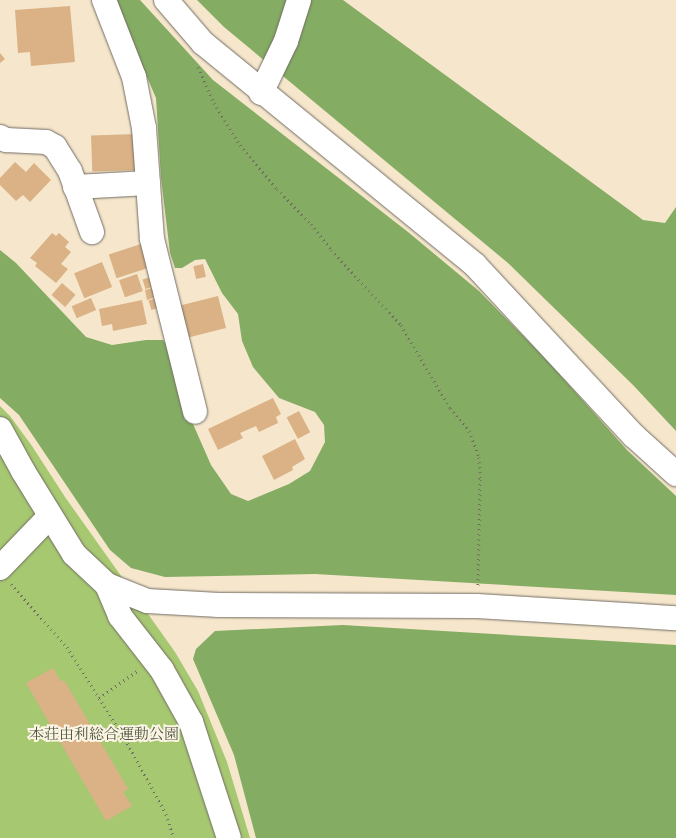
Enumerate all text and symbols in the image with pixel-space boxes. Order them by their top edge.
park label: 本荘由利総合運動公園 [29,725,179,743]

